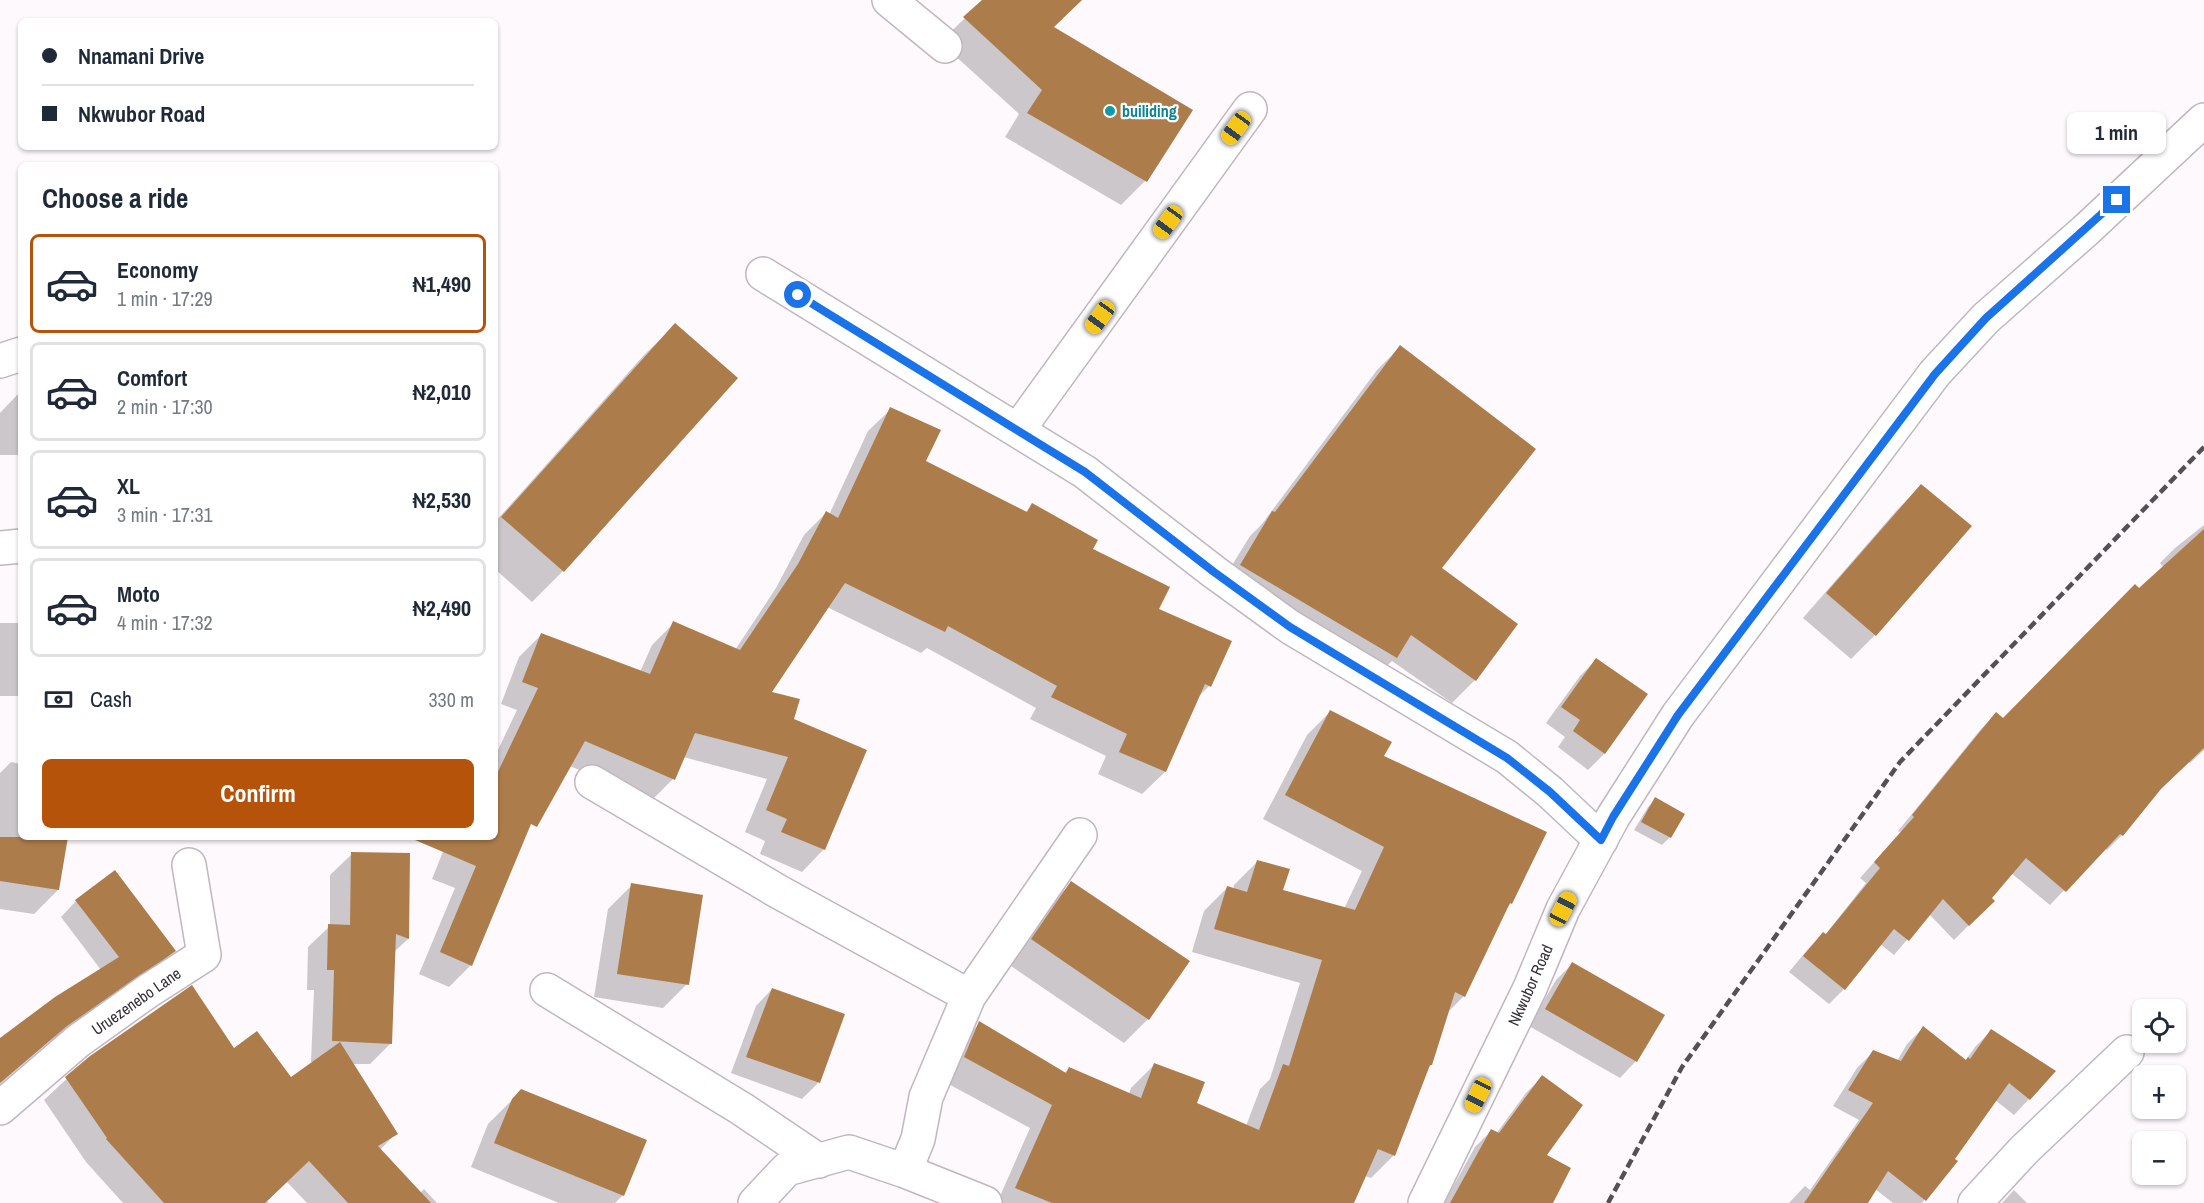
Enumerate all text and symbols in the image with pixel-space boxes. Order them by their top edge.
text: Nnamani Drive [78,41,204,71]
text: Nkwubor Road [78,99,205,129]
place label: builiding [1122,100,1177,122]
marker: builiding [1103,104,1117,118]
car [1218,108,1254,148]
callout: 1 min [2068,113,2166,155]
text: 1 min [2095,119,2138,146]
text: Choose a ride [42,180,188,216]
route end [2103,186,2130,213]
car [1150,202,1186,242]
text: Economy [117,255,198,285]
icon: car [45,257,99,311]
text: ₦1,490 [413,269,471,299]
route start [784,281,811,308]
text: 1 min · 17:29 [117,285,213,312]
car [1082,297,1118,337]
text: Comfort [117,363,187,393]
icon: car [45,365,99,419]
text: ₦2,010 [413,377,471,407]
text: 2 min · 17:30 [117,393,213,420]
text: XL [117,471,140,501]
icon: car [45,473,99,527]
text: ₦2,530 [413,485,471,515]
text: 3 min · 17:31 [117,501,213,528]
text: Moto [117,579,160,609]
icon: car [45,581,99,635]
text: ₦2,490 [413,593,471,623]
text: 4 min · 17:32 [117,609,213,636]
icon: cash [42,683,75,716]
text: Cash [90,684,132,714]
text: 330 m [428,686,474,713]
button: Confirm [42,759,474,828]
car [1547,889,1579,929]
street label: Nkwubor Road [1502,941,1558,1029]
street label: Uruezenebo Lane [87,962,185,1040]
map controls [2132,999,2186,1185]
button: locate [2132,999,2186,1053]
button: + [2132,1065,2186,1119]
car [1462,1075,1494,1115]
button: − [2132,1131,2186,1185]

